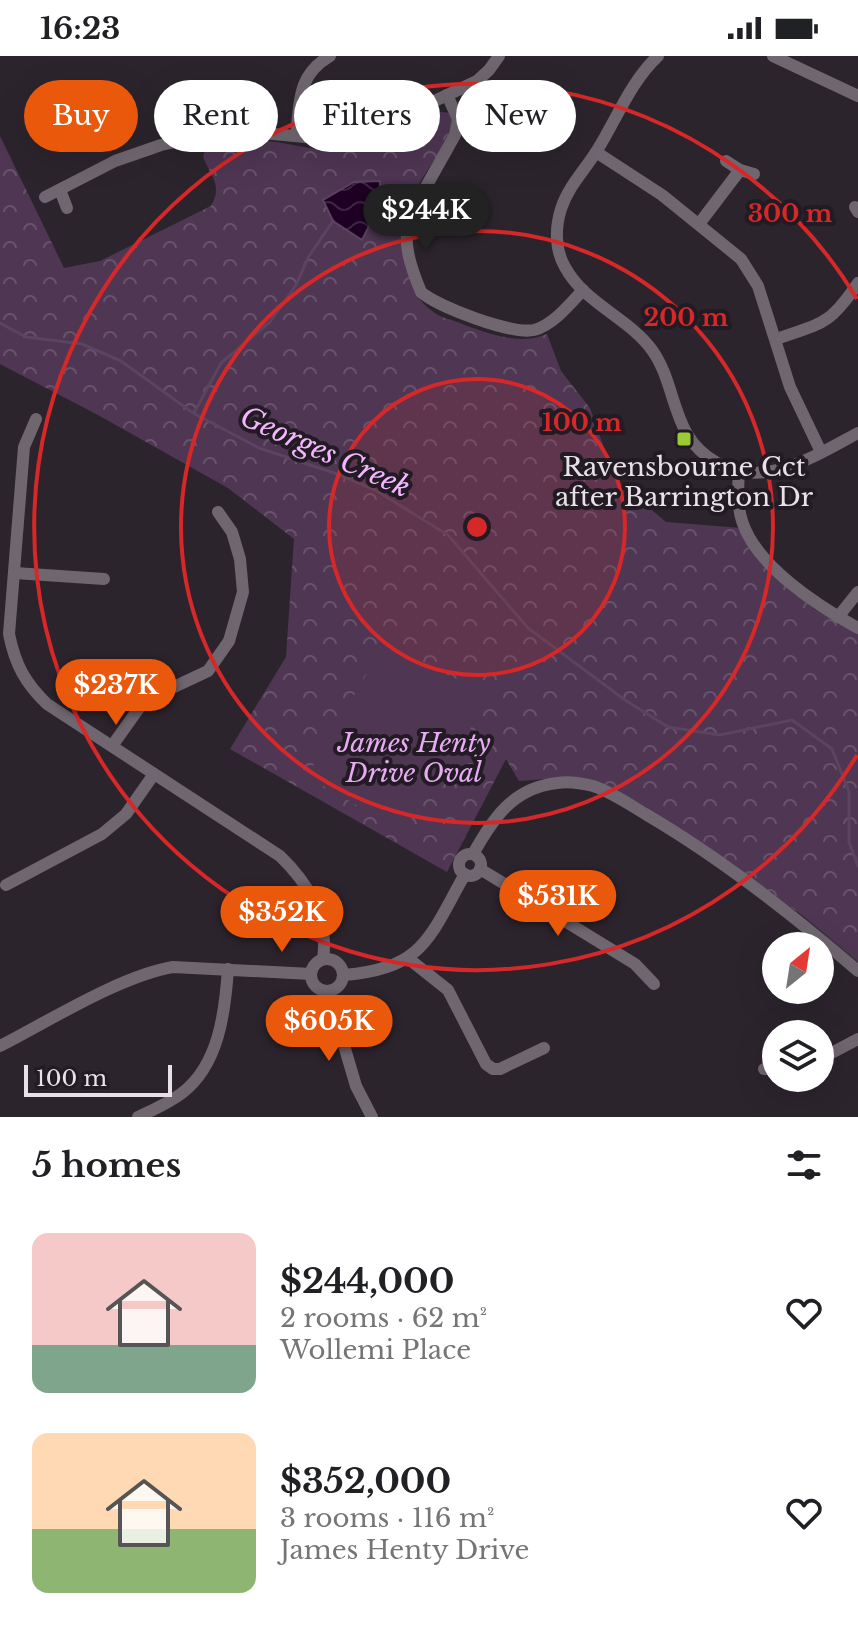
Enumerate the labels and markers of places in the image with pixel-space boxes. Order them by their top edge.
pin: $244K [370,184,482,252]
marker: Ravensbourne Cct after Barrington Dr [675,430,693,448]
place label: Ravensbourne Cct after Barrington Dr [555,451,814,513]
centre of rings [463,513,491,541]
pin: $237K [60,659,172,727]
pin: $531K [502,870,614,938]
pin: $352K [226,886,338,954]
pin: $605K [273,995,385,1063]

